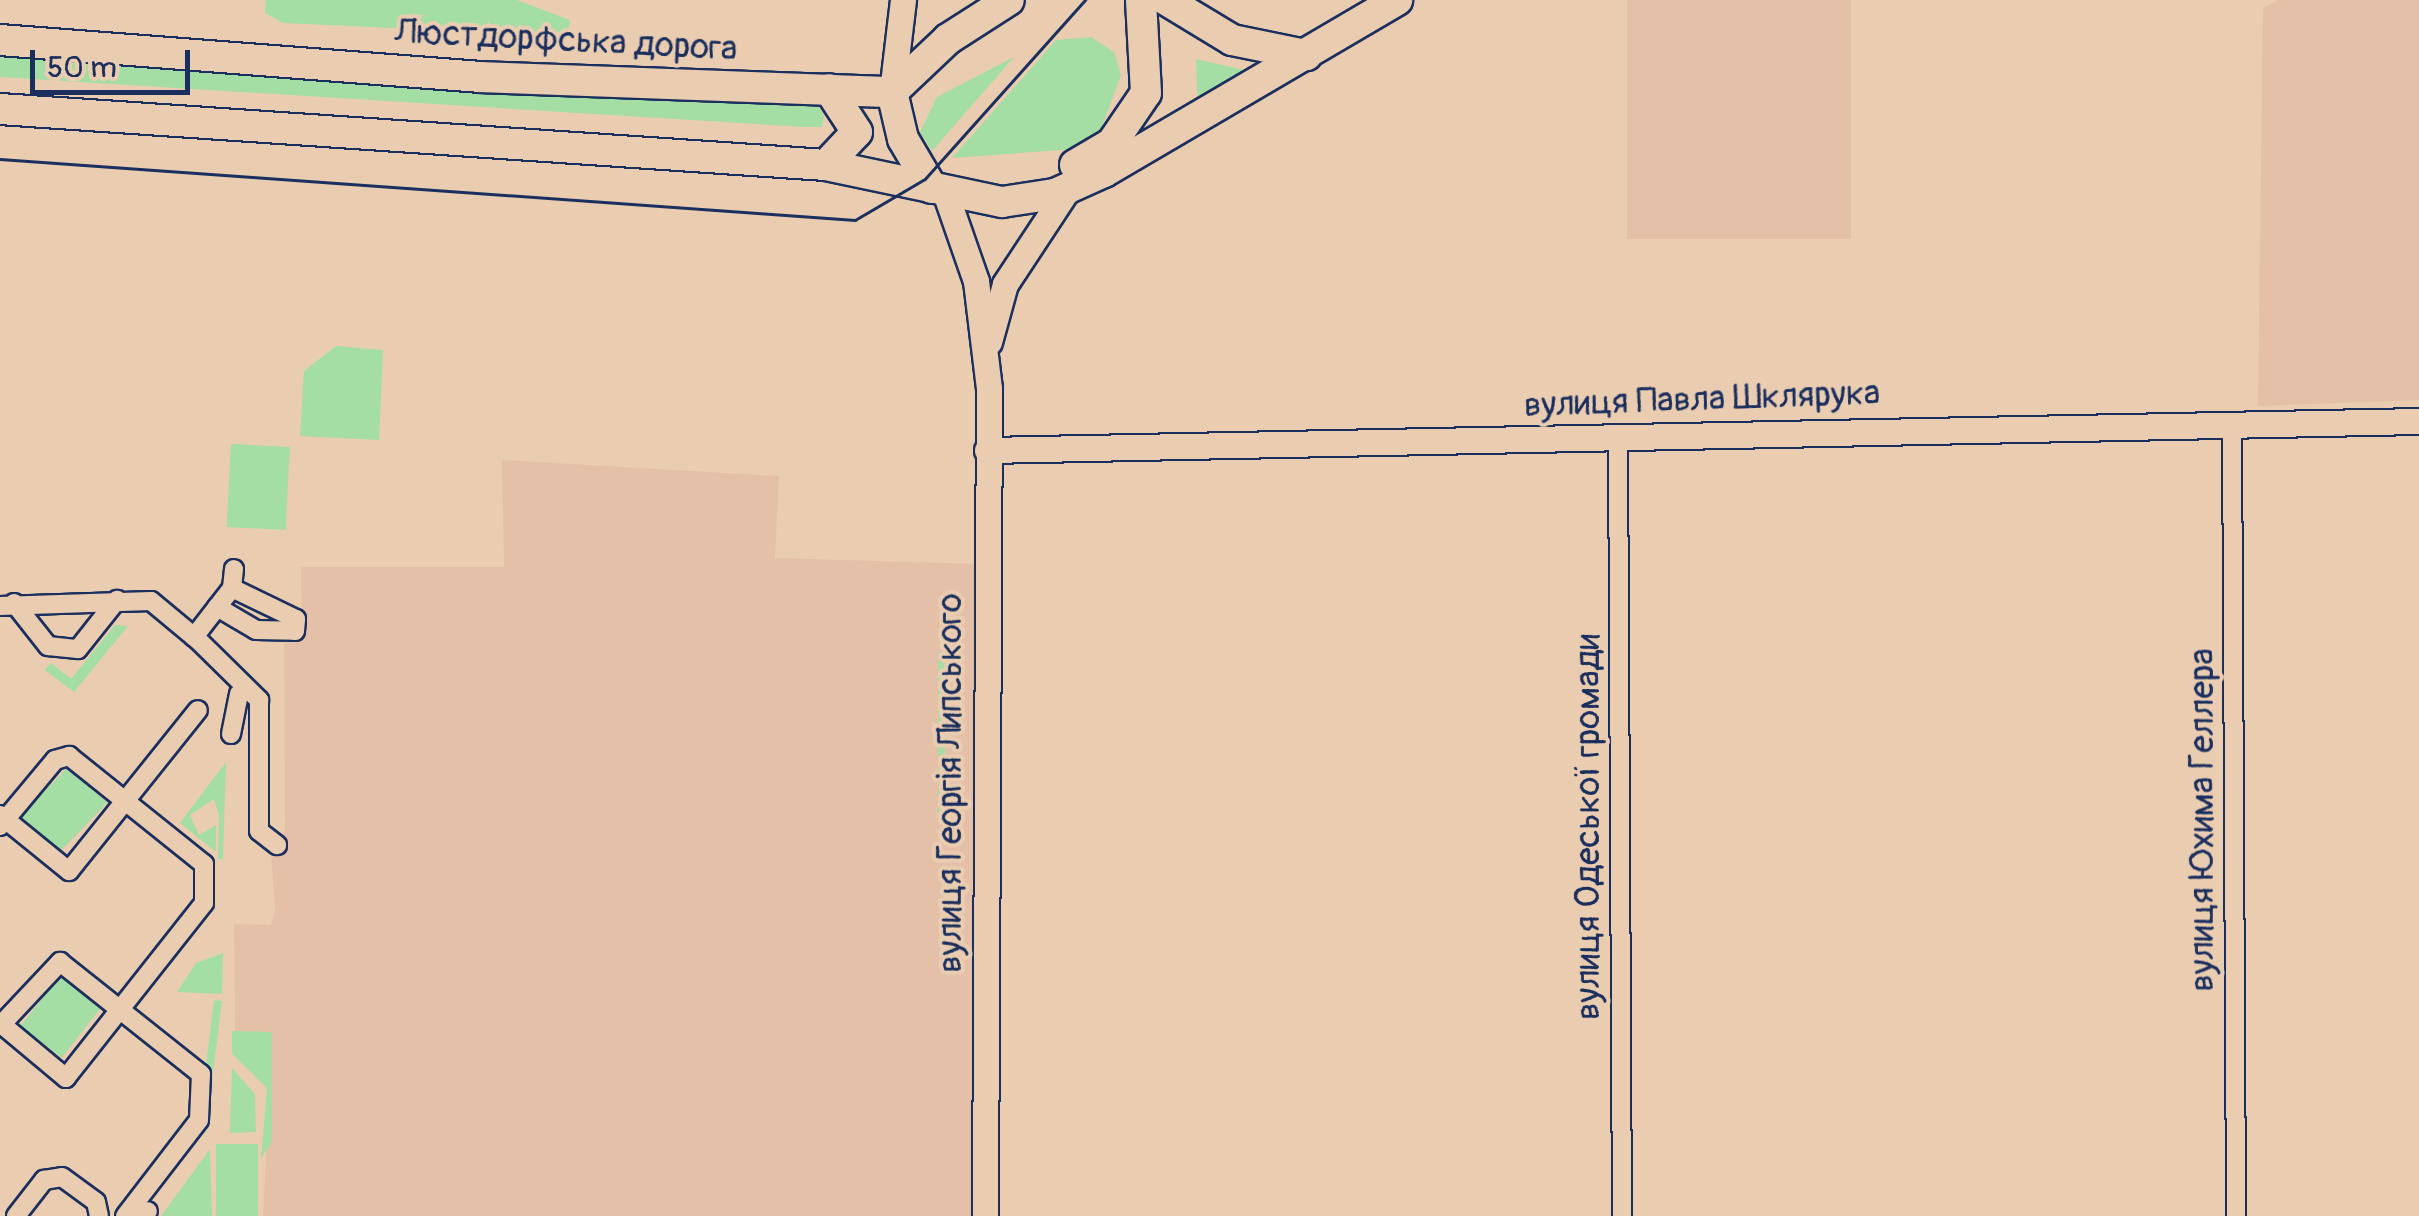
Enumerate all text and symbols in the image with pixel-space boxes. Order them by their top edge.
street label: Люстдорфська дорога [394,10,738,70]
scale bar [35,30,195,92]
text: 50 m [47,49,117,86]
street label: вулиця Павла Шклярука [1523,372,1881,426]
street label: вулиця Георгія Липського [929,593,971,973]
street label: вулиця Одеської громади [1567,634,1609,1020]
street label: вулиця Юхима Геллера [2181,648,2223,992]

